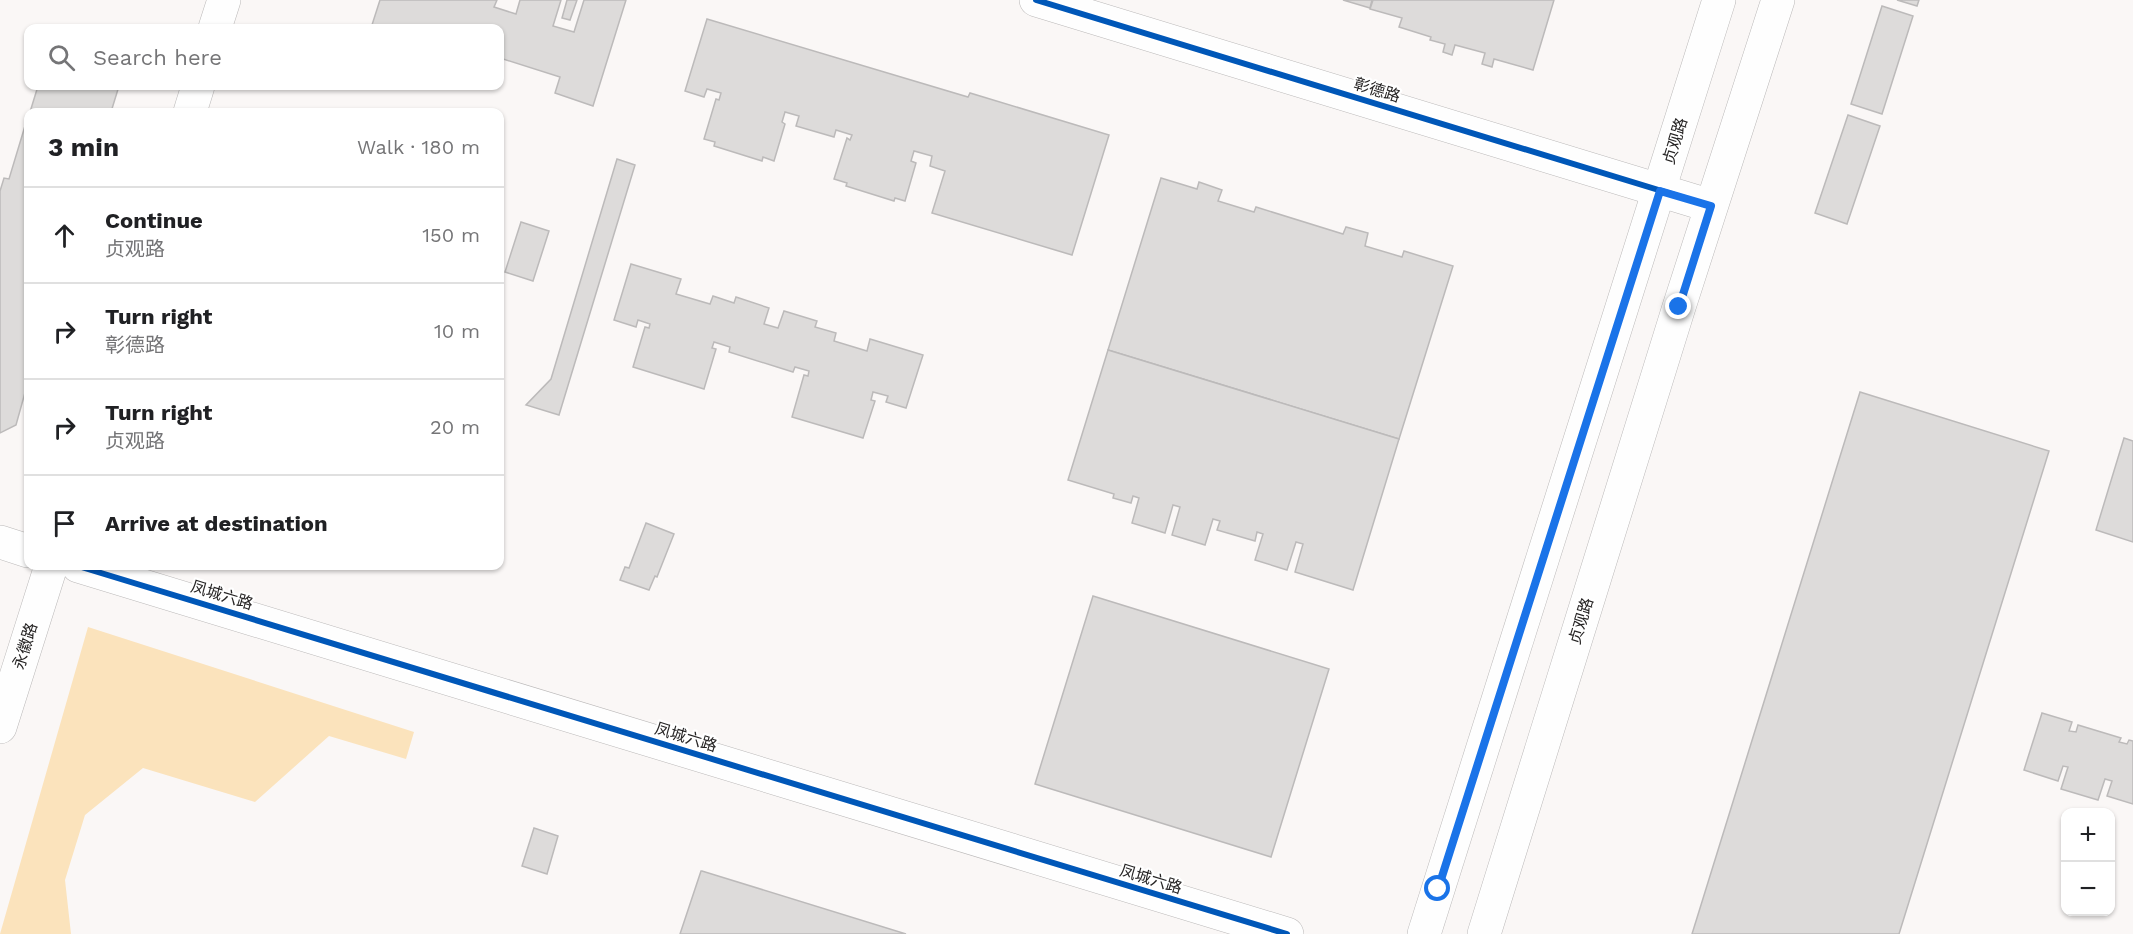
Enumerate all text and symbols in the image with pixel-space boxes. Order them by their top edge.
search box [24,24,504,90]
icon: search [45,41,78,74]
text: Search here [93,45,222,70]
street label: 彰德路 [1351,74,1403,106]
street label: 贞观路 [1659,115,1691,167]
text: 3 min [48,132,119,162]
text: Walk · 180 m [357,135,480,159]
text: Continue [105,208,203,233]
icon: ahead [48,219,81,252]
text: 150 m [422,223,480,247]
text: 贞观路 [105,237,165,261]
route end [1665,293,1691,319]
text: Turn right [105,304,212,329]
icon: right [48,315,81,348]
text: 10 m [434,319,480,343]
text: 彰德路 [105,333,165,357]
text: Turn right [105,400,212,425]
icon: right [48,411,81,444]
text: 20 m [430,415,480,439]
text: 贞观路 [105,429,165,453]
icon: arrive [48,507,81,540]
text: Arrive at destination [105,511,328,536]
street label: 凤城六路 [189,577,255,613]
street label: 贞观路 [1565,595,1597,647]
street label: 永徽路 [9,620,41,672]
street label: 凤城六路 [653,719,719,755]
map controls [2061,808,2115,916]
button: + [2061,808,2115,862]
street label: 凤城六路 [1118,861,1184,897]
button: − [2061,862,2115,916]
route start [1424,875,1450,901]

